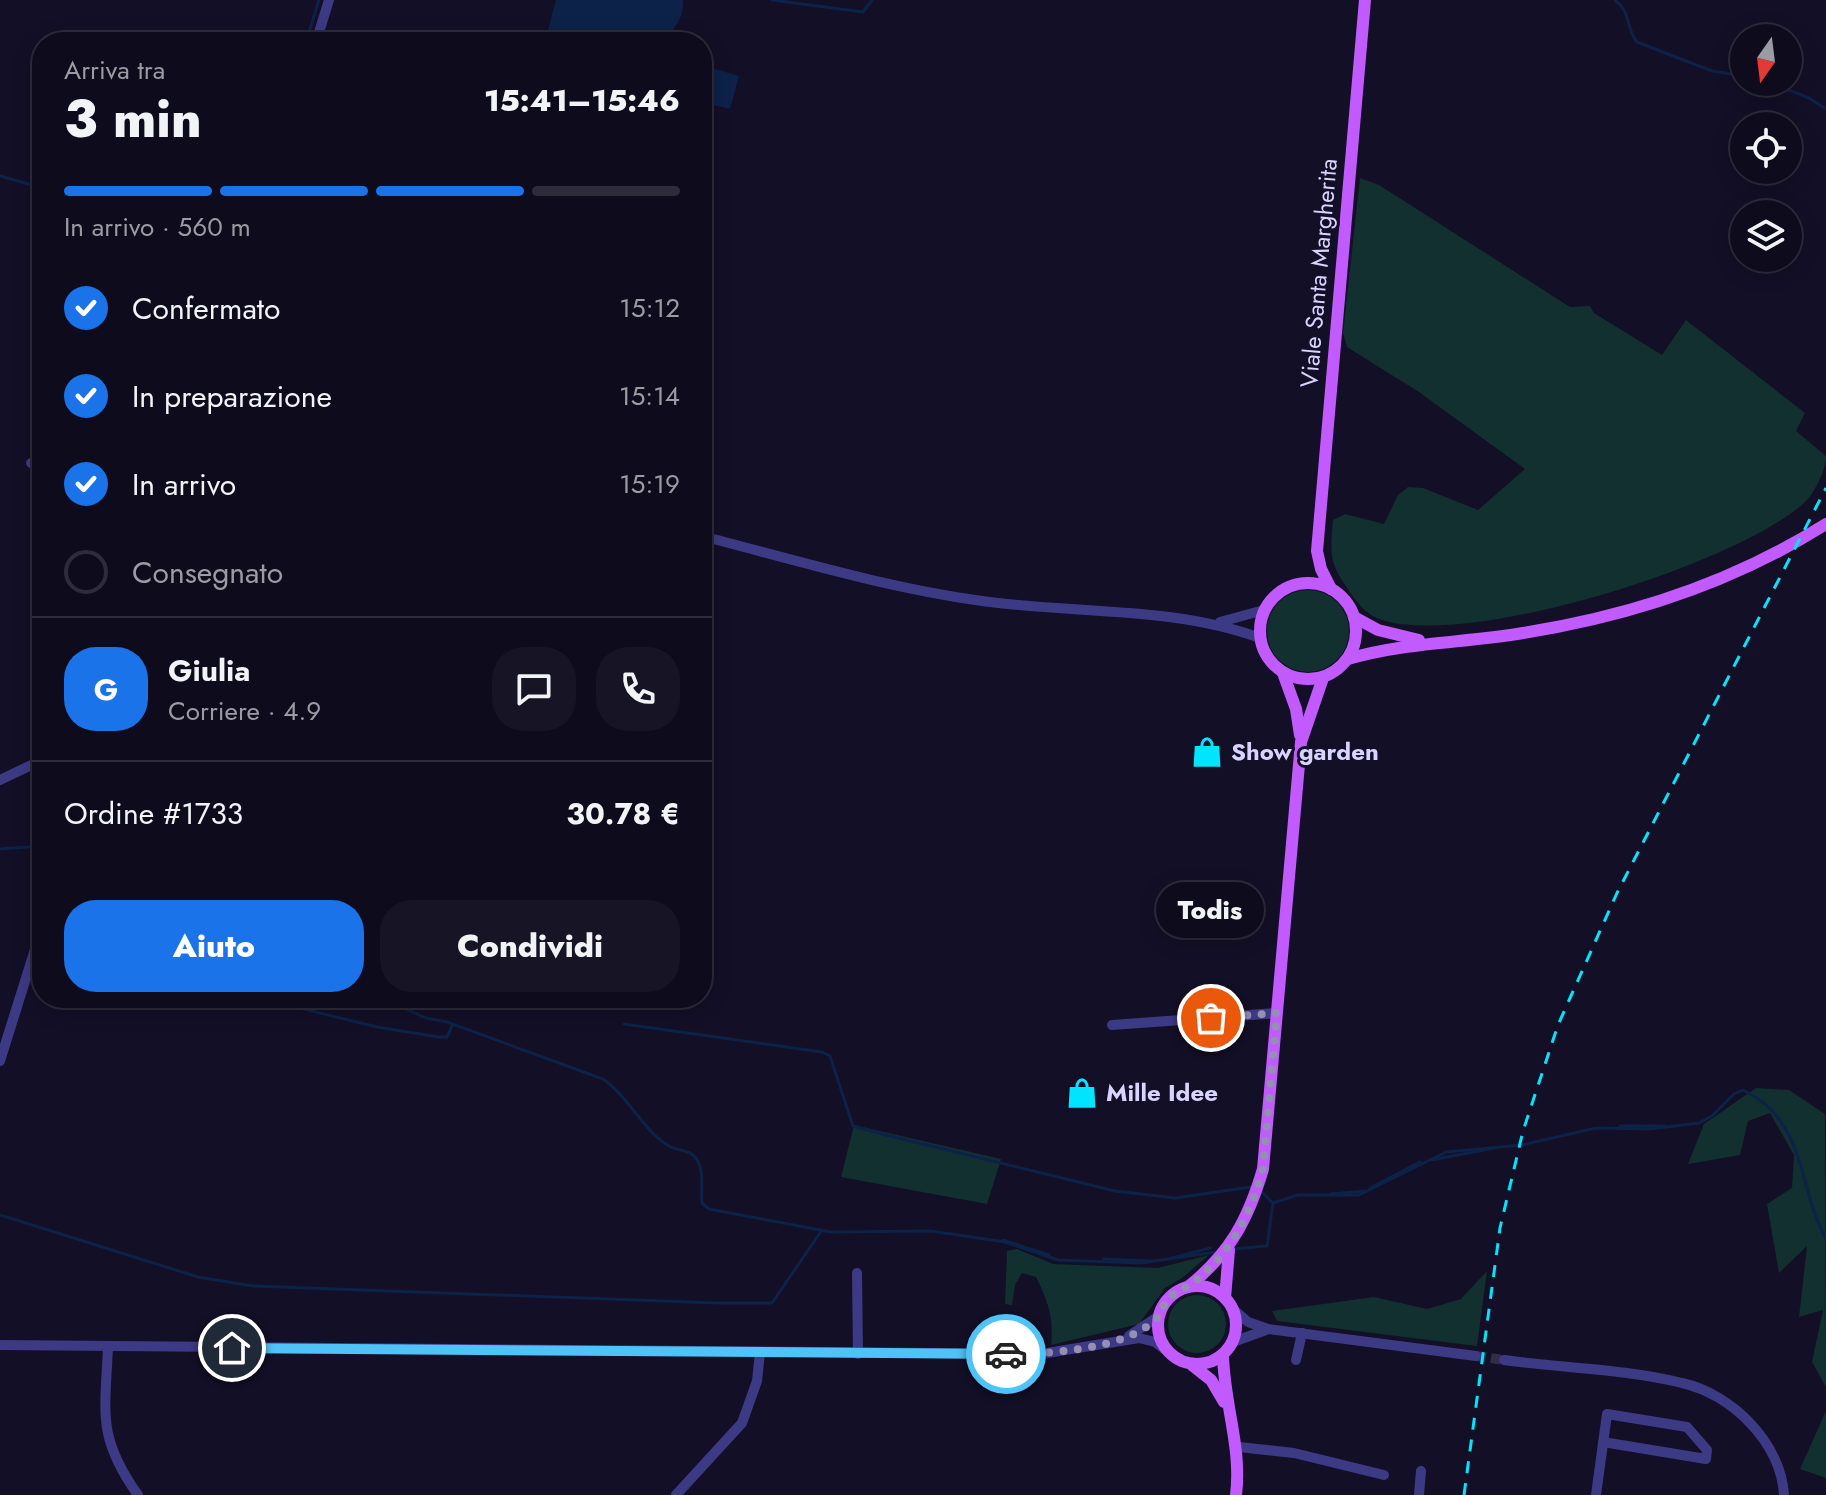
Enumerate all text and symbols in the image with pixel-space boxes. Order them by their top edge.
north arrow [1730,24,1802,96]
map controls [1730,24,1802,272]
text: Arriva tra [64,51,165,89]
text: 15:41–15:46 [484,79,680,122]
text: 3 min [64,81,202,157]
button: locate [1730,112,1802,184]
street label: Viale Santa Margherita [1291,157,1346,389]
button: layers [1730,200,1802,272]
text: In arrivo · 560 m [64,208,251,246]
icon: check [64,286,108,330]
text: Confermato [132,287,280,330]
text: 15:12 [619,289,680,327]
icon: check [64,374,108,418]
text: In preparazione [132,375,332,418]
text: 15:14 [619,377,680,415]
icon: check [64,462,108,506]
text: In arrivo [132,463,236,506]
text: 15:19 [619,465,680,503]
text: Consegnato [132,551,283,594]
button: chat [492,647,576,731]
button: phone [596,647,680,731]
text: Giulia [168,649,251,692]
text: G [94,668,118,711]
text: Corriere · 4.9 [168,692,321,730]
place label: Show garden [1231,734,1379,769]
shop icon: Show garden [1190,735,1224,769]
text: Ordine #1733 [64,792,243,835]
text: 30.78 € [566,792,680,835]
callout: Todis [1157,882,1265,938]
text: Todis [1178,891,1242,929]
button: Aiuto [64,900,364,992]
button: Condividi [380,900,680,992]
pin [1177,984,1245,1052]
icon: bag [1189,996,1233,1040]
place label: Mille Idee [1106,1075,1218,1110]
shop icon: Mille Idee [1065,1076,1099,1110]
pin [198,1314,266,1382]
courier [966,1314,1046,1394]
icon: home [210,1326,254,1370]
icon: car [984,1332,1028,1376]

